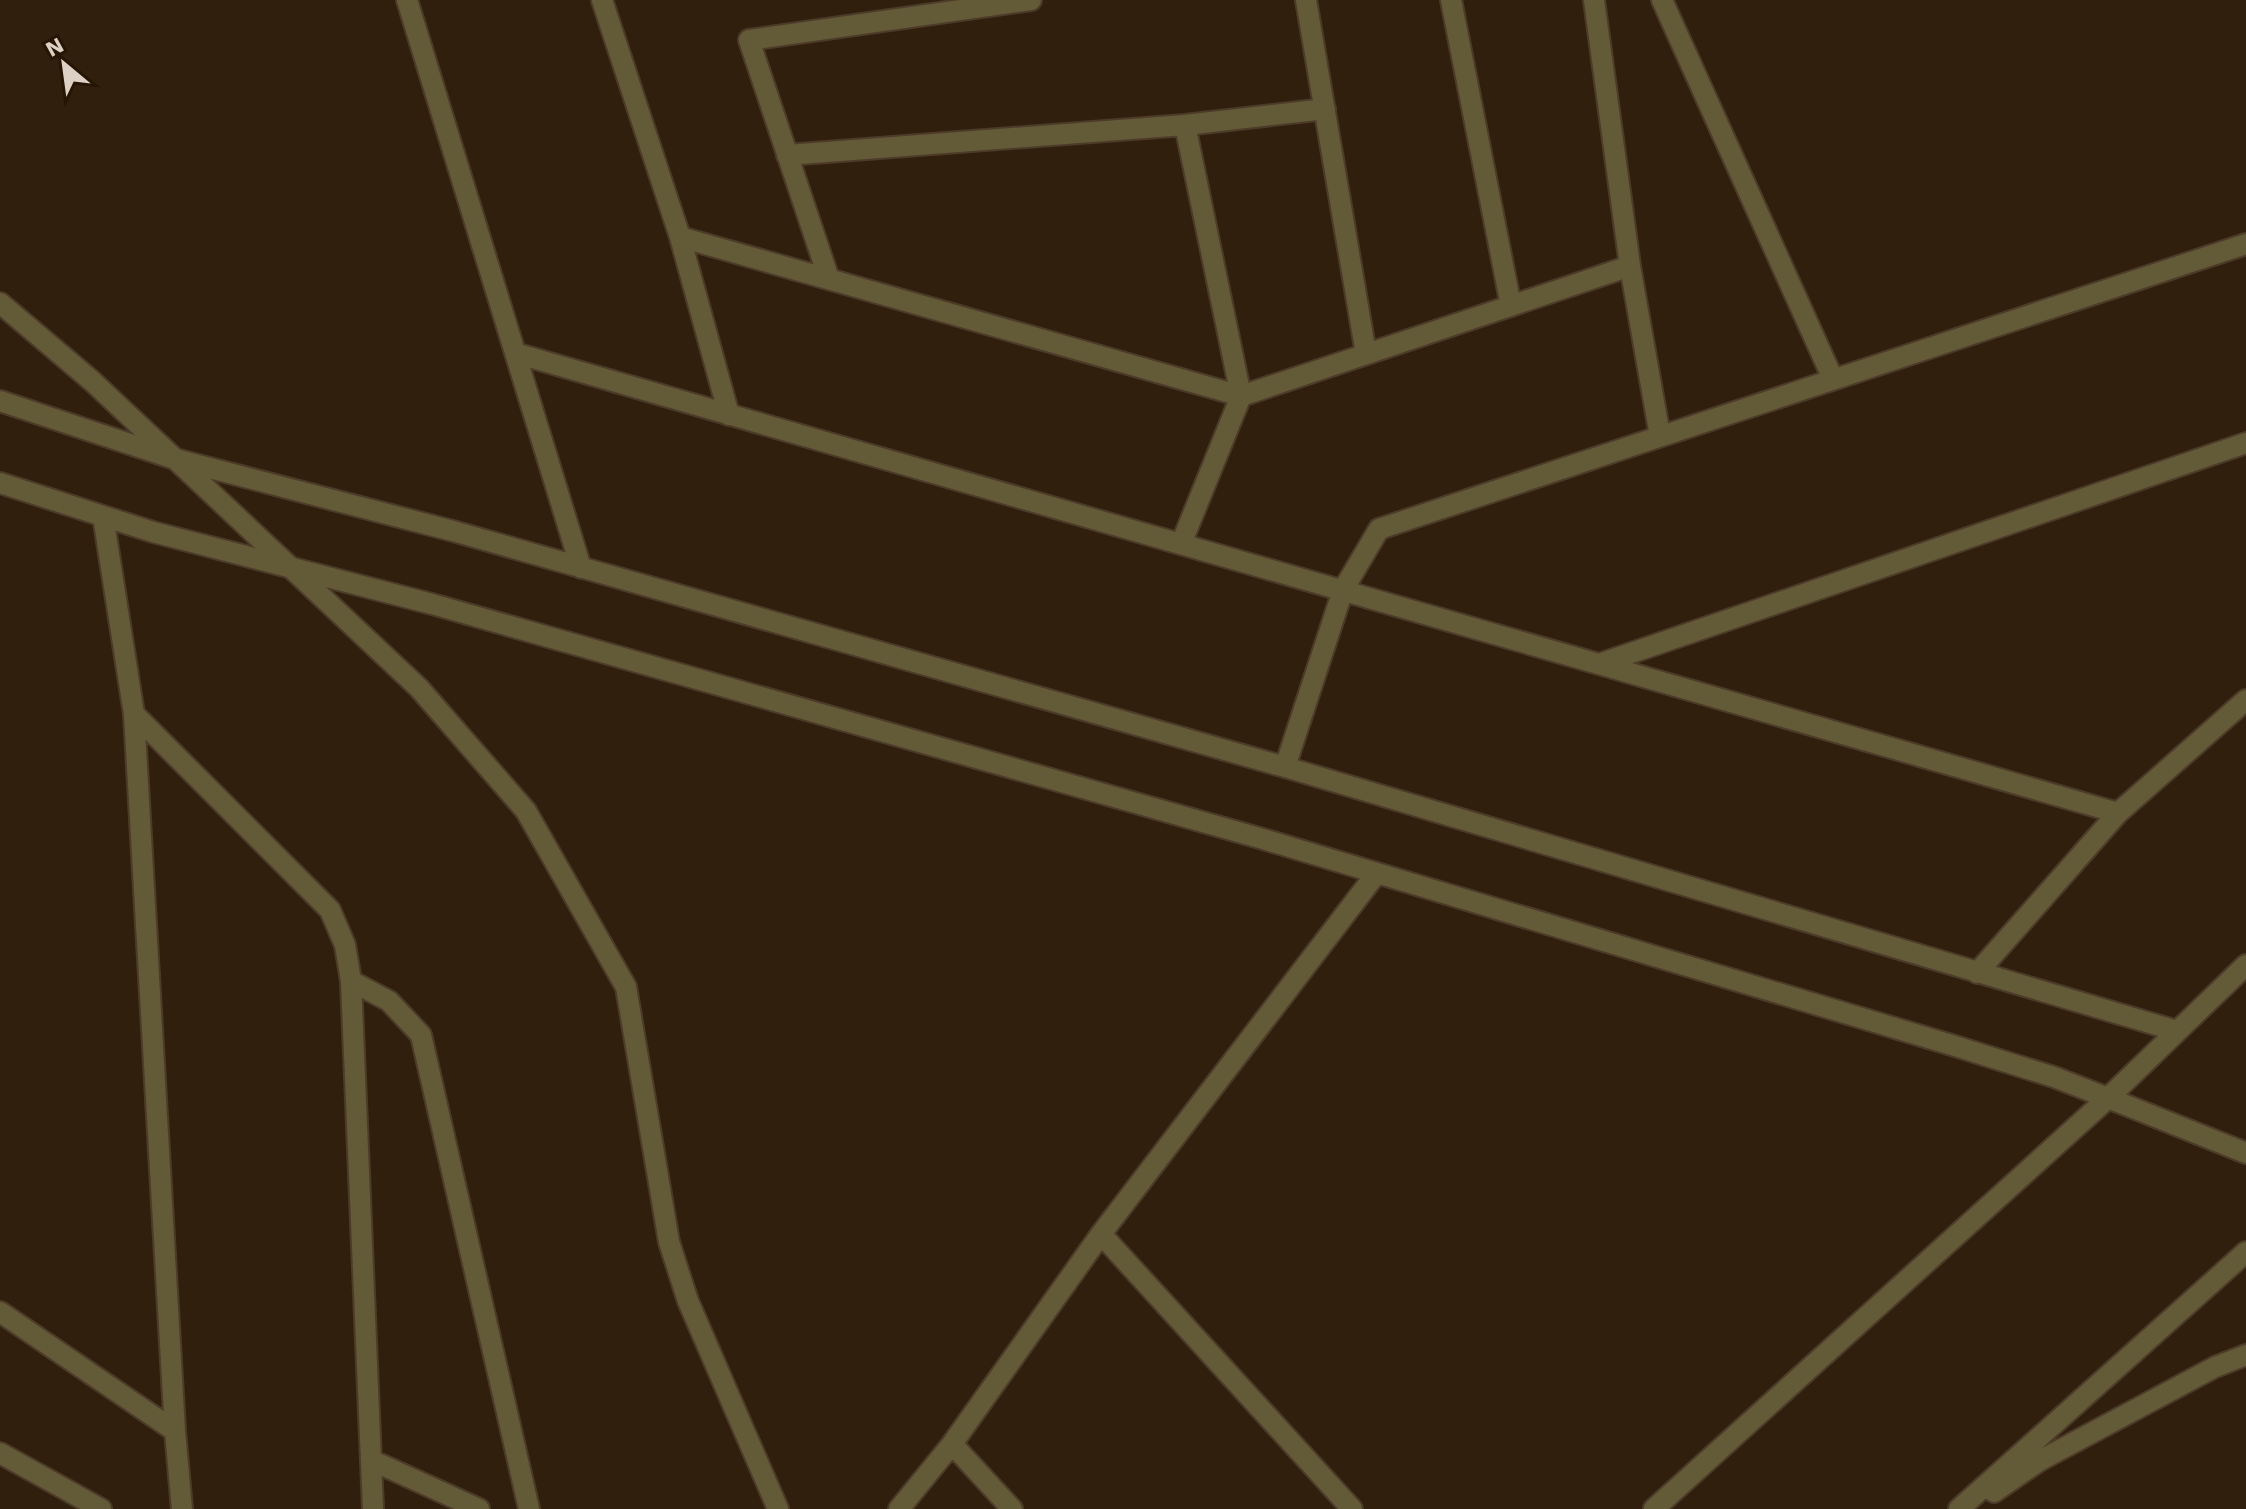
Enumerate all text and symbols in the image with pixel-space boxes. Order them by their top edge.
north arrow [24,24,104,104]
text: N [41,32,68,62]

